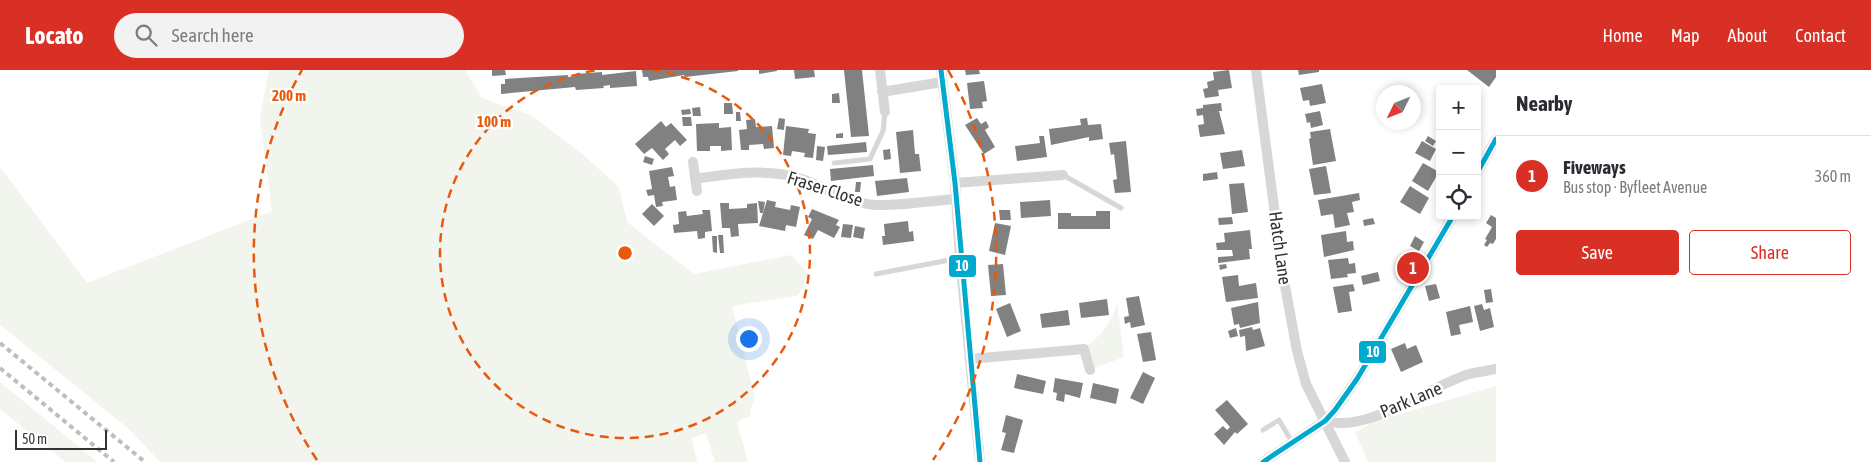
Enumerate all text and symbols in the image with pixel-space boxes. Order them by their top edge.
search box [114,13,464,58]
icon: search [132,21,160,49]
text: Locato [25,22,84,49]
text: Search here [172,24,254,46]
text: Home [1603,25,1643,46]
text: Map [1671,25,1700,46]
text: About [1728,25,1767,46]
text: Contact [1795,25,1846,46]
north arrow [1376,85,1421,130]
map controls [1436,85,1481,220]
button: + [1436,85,1481,130]
text: 200 m [272,87,306,104]
text: Nearby [1516,91,1572,115]
text: 100 m [477,113,511,130]
button: − [1436,130,1481,175]
text: Fiveways [1563,156,1626,178]
street label: Fraser Close [785,166,866,211]
text: 1 [1528,167,1536,185]
text: 360 m [1815,167,1851,185]
button: locate [1436,175,1481,220]
text: Bus stop · Byfleet Avenue [1563,178,1707,196]
street label: Hatch Lane [1265,210,1296,286]
button: Save [1516,230,1679,275]
button: Share [1689,230,1851,275]
centre of rings [616,244,634,262]
pin: 1 [1397,249,1429,287]
line badge: 10 [948,254,977,278]
text: 10 [955,258,969,274]
your location [736,326,762,352]
line badge: 10 [1358,340,1387,364]
text: 10 [1366,344,1380,360]
street label: Park Lane [1377,377,1445,422]
scale bar [15,427,108,450]
text: 50 m [22,431,47,447]

